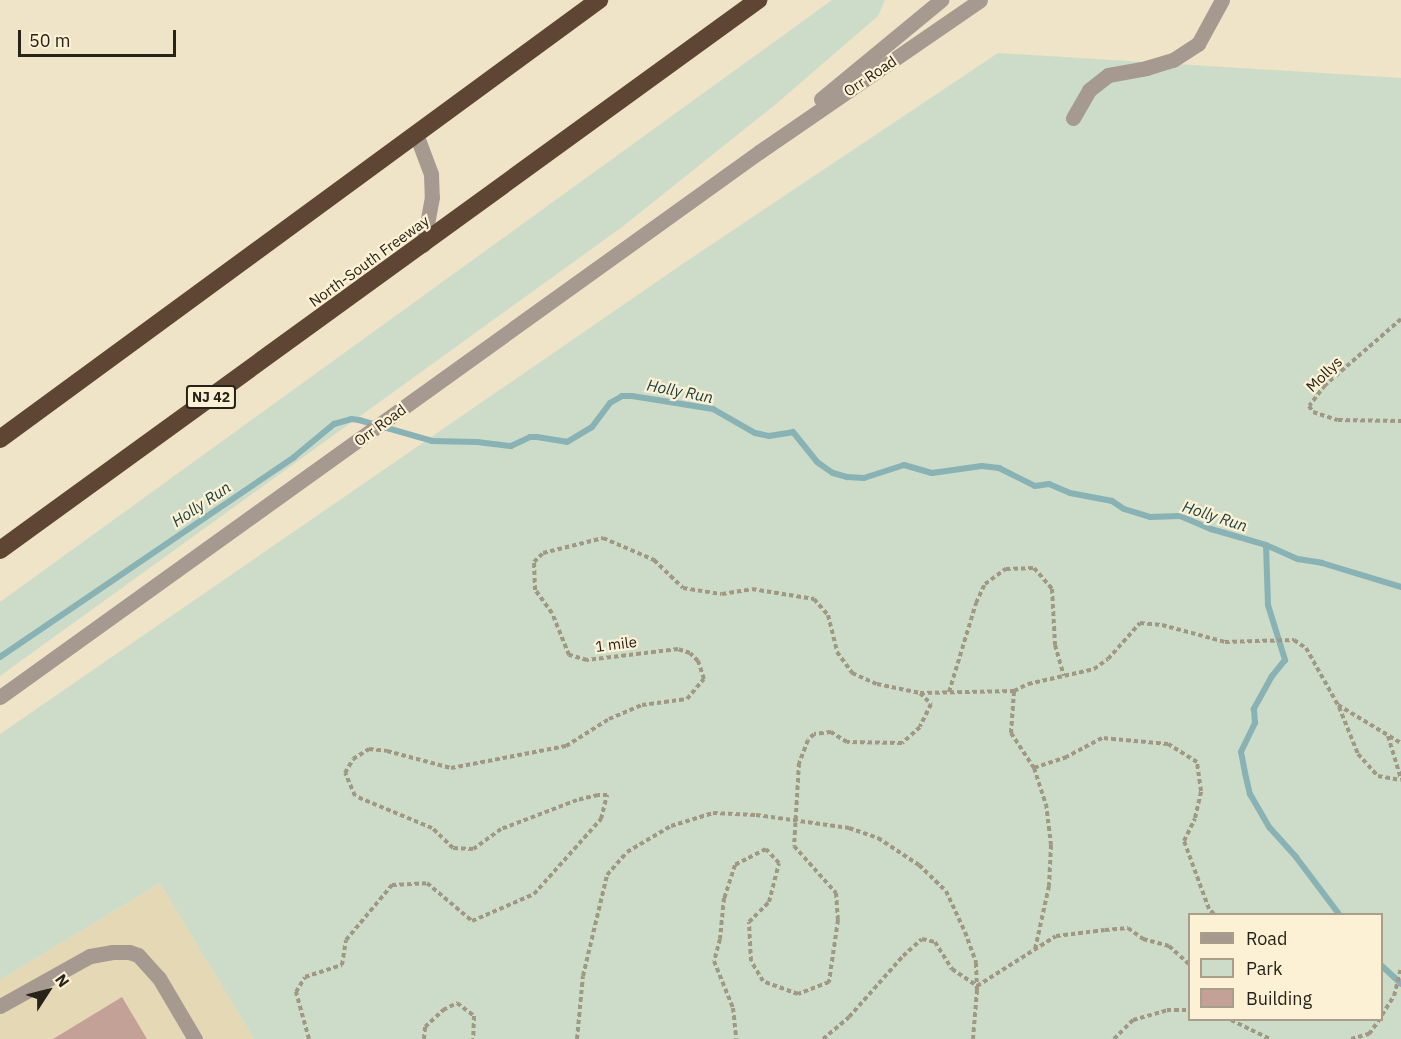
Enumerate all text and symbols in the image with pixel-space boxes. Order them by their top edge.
scale bar [21,18,178,56]
text: 50 m [29,29,71,52]
street label: Orr Road [840,52,900,100]
street label: North-South Freeway [306,211,432,311]
street label: Mollys [1302,353,1346,395]
water label: Holly Run [645,375,715,407]
road number: NJ 42 [186,386,236,408]
street label: Orr Road [351,400,409,450]
water label: Holly Run [168,477,234,531]
water label: Holly Run [1180,496,1250,536]
street label: 1 mile [594,633,638,655]
legend [1188,913,1383,1021]
text: Road [1246,927,1287,950]
text: Park [1246,957,1282,980]
north arrow [18,961,78,1021]
text: N [51,970,74,991]
text: Building [1246,987,1312,1010]

